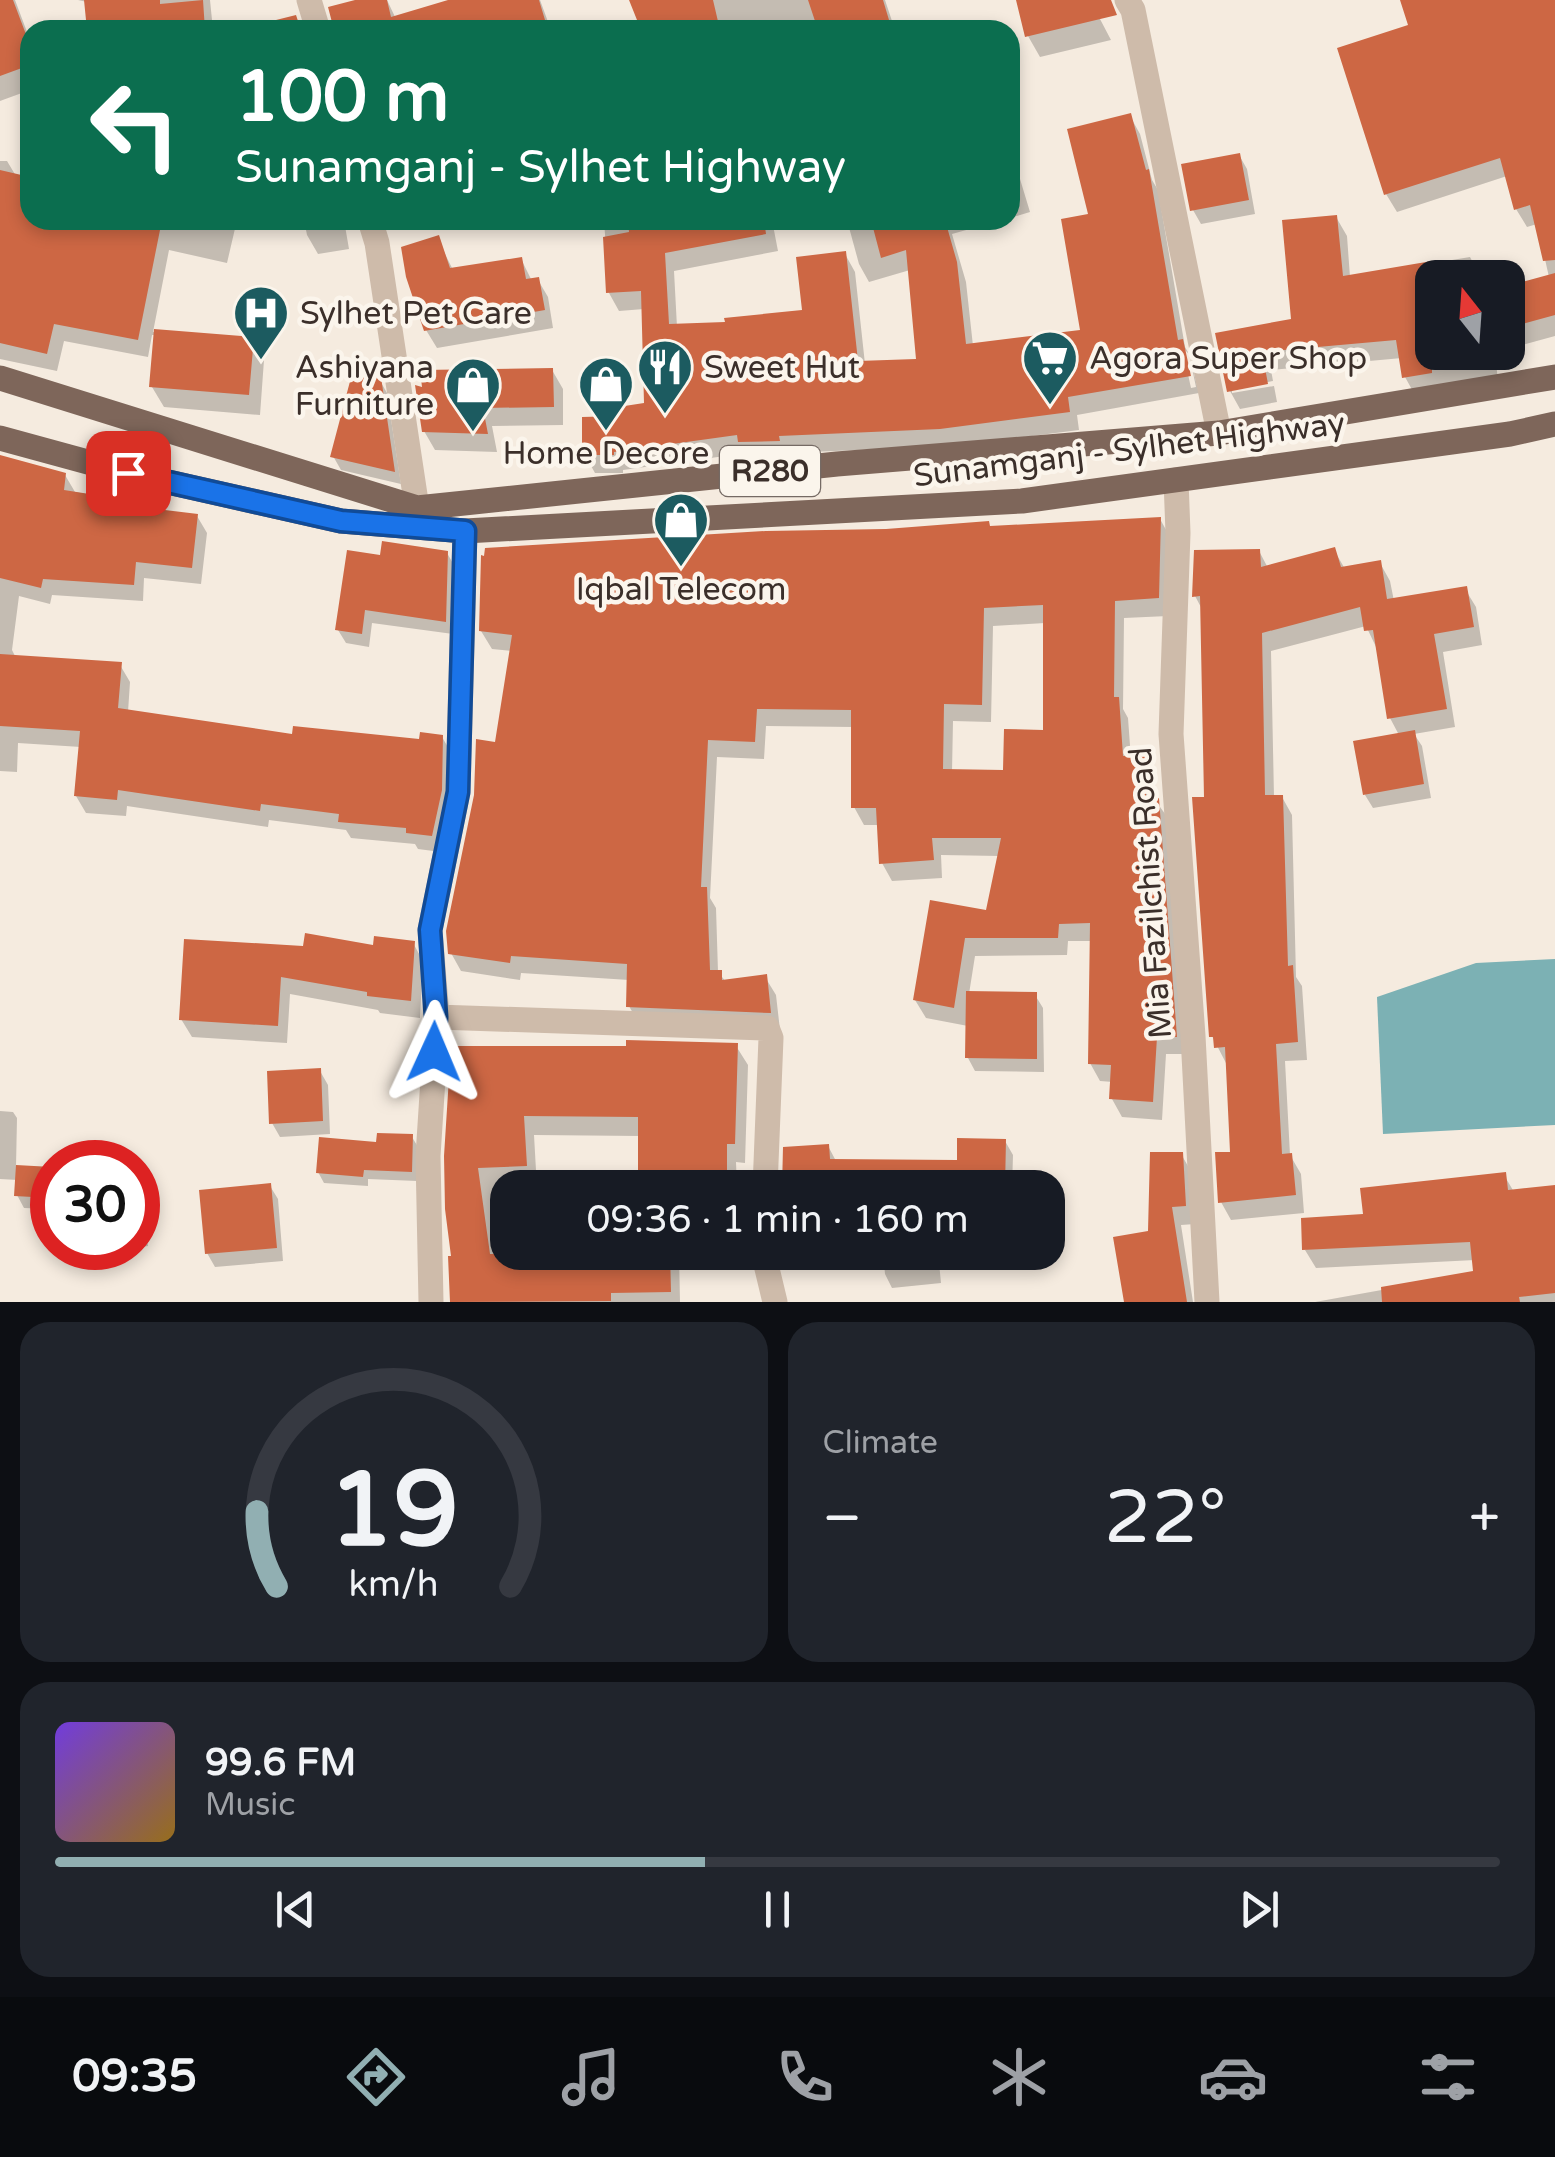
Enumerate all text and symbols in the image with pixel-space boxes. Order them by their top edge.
text: 100 m [235,56,449,140]
icon: left [70,60,200,190]
text: Sunamganj - Sylhet Highway [235,141,846,195]
north arrow [1415,260,1525,370]
map controls [1415,260,1525,370]
hospital icon: Sylhet Pet Care [231,283,291,362]
place label: Sylhet Pet Care [300,295,532,333]
supermarket icon: Agora Super Shop [1020,328,1080,407]
restaurant icon: Sweet Hut [635,337,695,416]
place label: Agora Super Shop [1089,340,1367,378]
place label: Ashiyana Furniture [295,349,434,424]
place label: Sweet Hut [704,349,860,387]
shop icon: Home Decore [576,354,636,433]
shop icon: Ashiyana Furniture [443,355,503,434]
street label: Sunamganj - Sylhet Highway [911,405,1347,495]
pin [86,431,171,516]
place label: Home Decore [503,435,709,473]
icon: arrive [101,446,156,501]
road number: R280 [720,446,820,496]
shop icon: Iqbal Telecom [651,490,711,569]
place label: Iqbal Telecom [576,571,786,609]
street label: Mia Fazilchist Road [1122,746,1180,1040]
position arrow [382,1000,486,1104]
speed limit sign: 30 [30,1140,160,1270]
text: 09:36 · 1 min · 160 m [586,1197,969,1243]
text: Climate [823,1424,938,1462]
text: 19 [328,1449,459,1574]
text: 22° [1104,1473,1227,1563]
text: − [823,1486,862,1552]
text: + [1469,1486,1500,1552]
text: km/h [349,1563,439,1606]
text: 99.6 FM [205,1740,356,1786]
text: Music [205,1786,295,1824]
icon: previous [268,1882,323,1937]
icon: pause [750,1882,805,1937]
icon: next [1232,1882,1287,1937]
icon: directions [341,2042,411,2112]
icon: music [556,2042,626,2112]
icon: phone [770,2042,840,2112]
icon: climate [984,2042,1054,2112]
icon: car [1198,2042,1268,2112]
icon: filters [1413,2042,1483,2112]
text: 09:35 [72,2050,197,2104]

